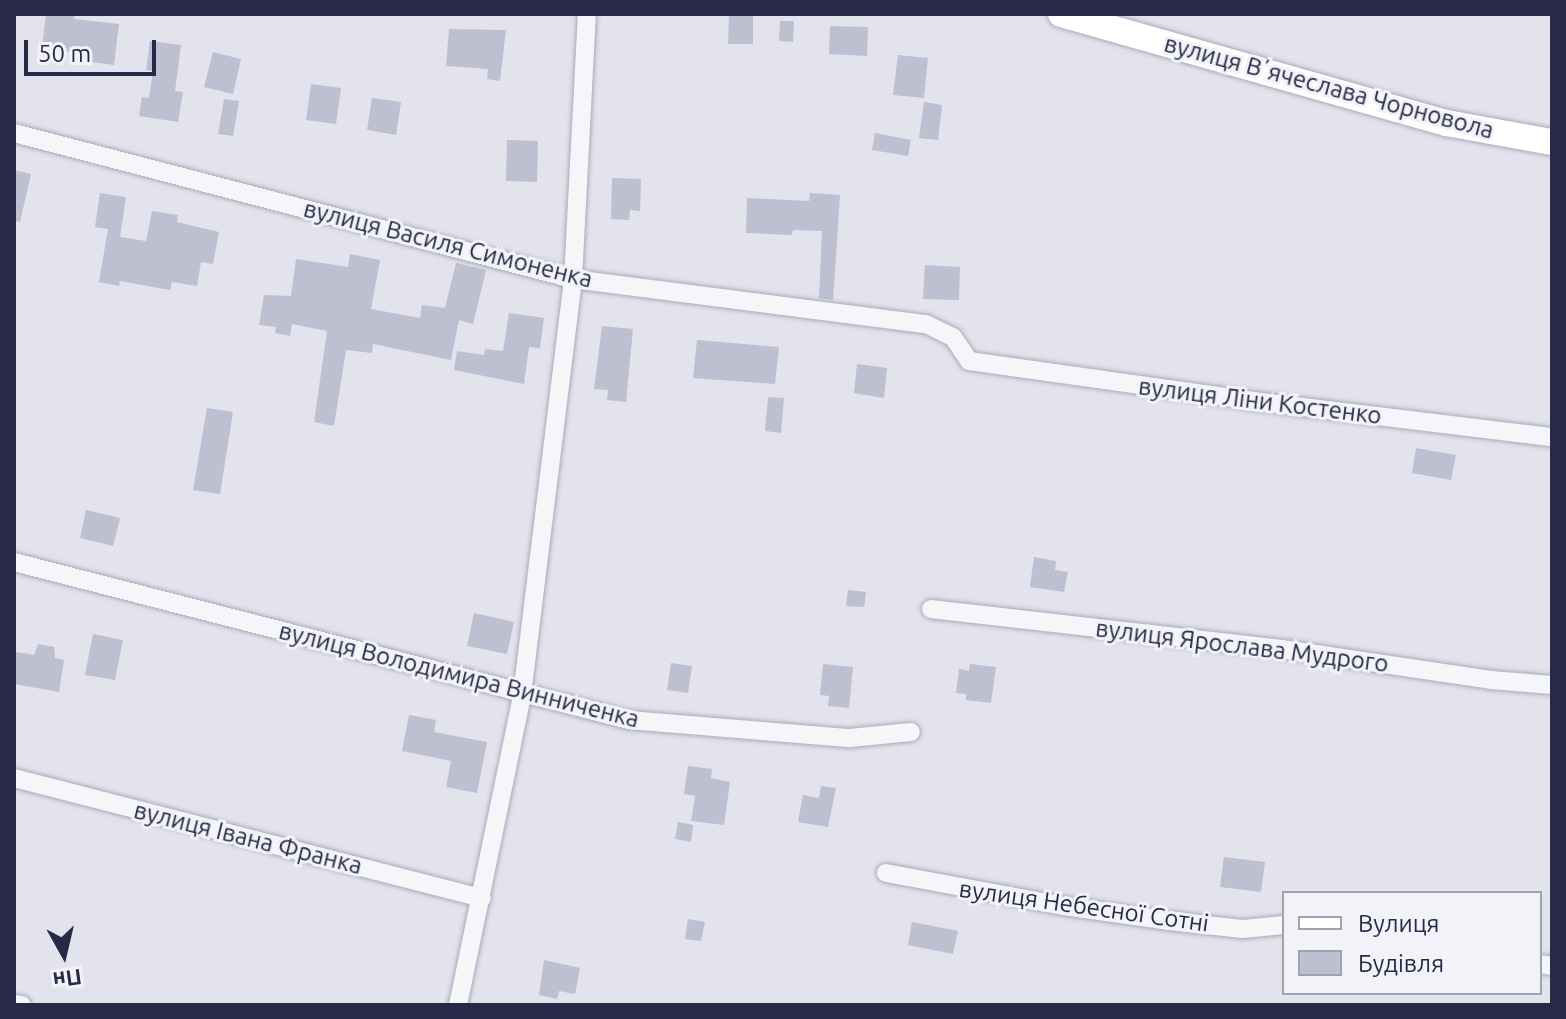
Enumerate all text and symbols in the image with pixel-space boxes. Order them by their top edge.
scale bar [28,24,160,74]
street label: вулиця Вʼячеслава Чорновола [1161,29,1497,145]
text: 50 m [38,40,91,67]
street label: вулиця Василя Симоненка [301,194,595,294]
street label: вулиця Ліни Костенко [1137,372,1383,430]
street label: вулиця Ярослава Мудрого [1094,614,1390,678]
street label: вулиця Володимира Винниченка [276,616,642,734]
street label: вулиця Івана Франка [131,796,365,880]
street label: вулиця Небесної Сотні [957,874,1211,938]
legend [1282,891,1542,995]
text: Вулиця [1358,910,1440,937]
north arrow [24,915,104,995]
text: Будівля [1358,950,1444,977]
text: Пн [51,965,83,994]

